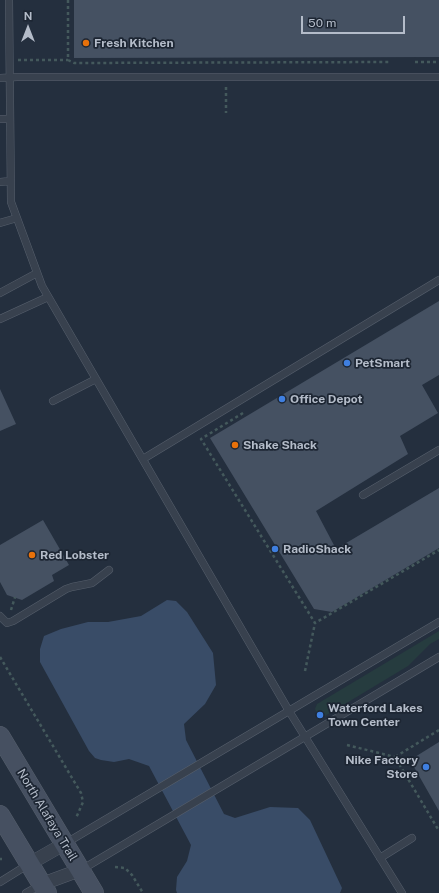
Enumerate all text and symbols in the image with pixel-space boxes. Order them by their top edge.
north arrow [8,8,48,48]
scale bar [303,8,407,34]
text: N [24,10,32,22]
text: 50 m [308,16,336,30]
place label: Fresh Kitchen [94,36,174,50]
marker: Fresh Kitchen [81,38,91,48]
place label: PetSmart [355,356,410,370]
marker: PetSmart [342,358,352,368]
place label: Office Depot [290,392,362,406]
marker: Office Depot [277,394,287,404]
place label: Shake Shack [243,438,317,452]
marker: Shake Shack [230,440,240,450]
place label: RadioShack [283,542,351,556]
marker: RadioShack [270,544,280,554]
place label: Red Lobster [40,548,109,562]
marker: Red Lobster [27,550,37,560]
place label: Waterford Lakes Town Center [328,701,422,729]
marker: Waterford Lakes Town Center [315,710,325,720]
place label: Nike Factory Store [345,753,418,781]
marker: Nike Factory Store [421,762,431,772]
street label: North Alafaya Trail [14,766,80,864]

